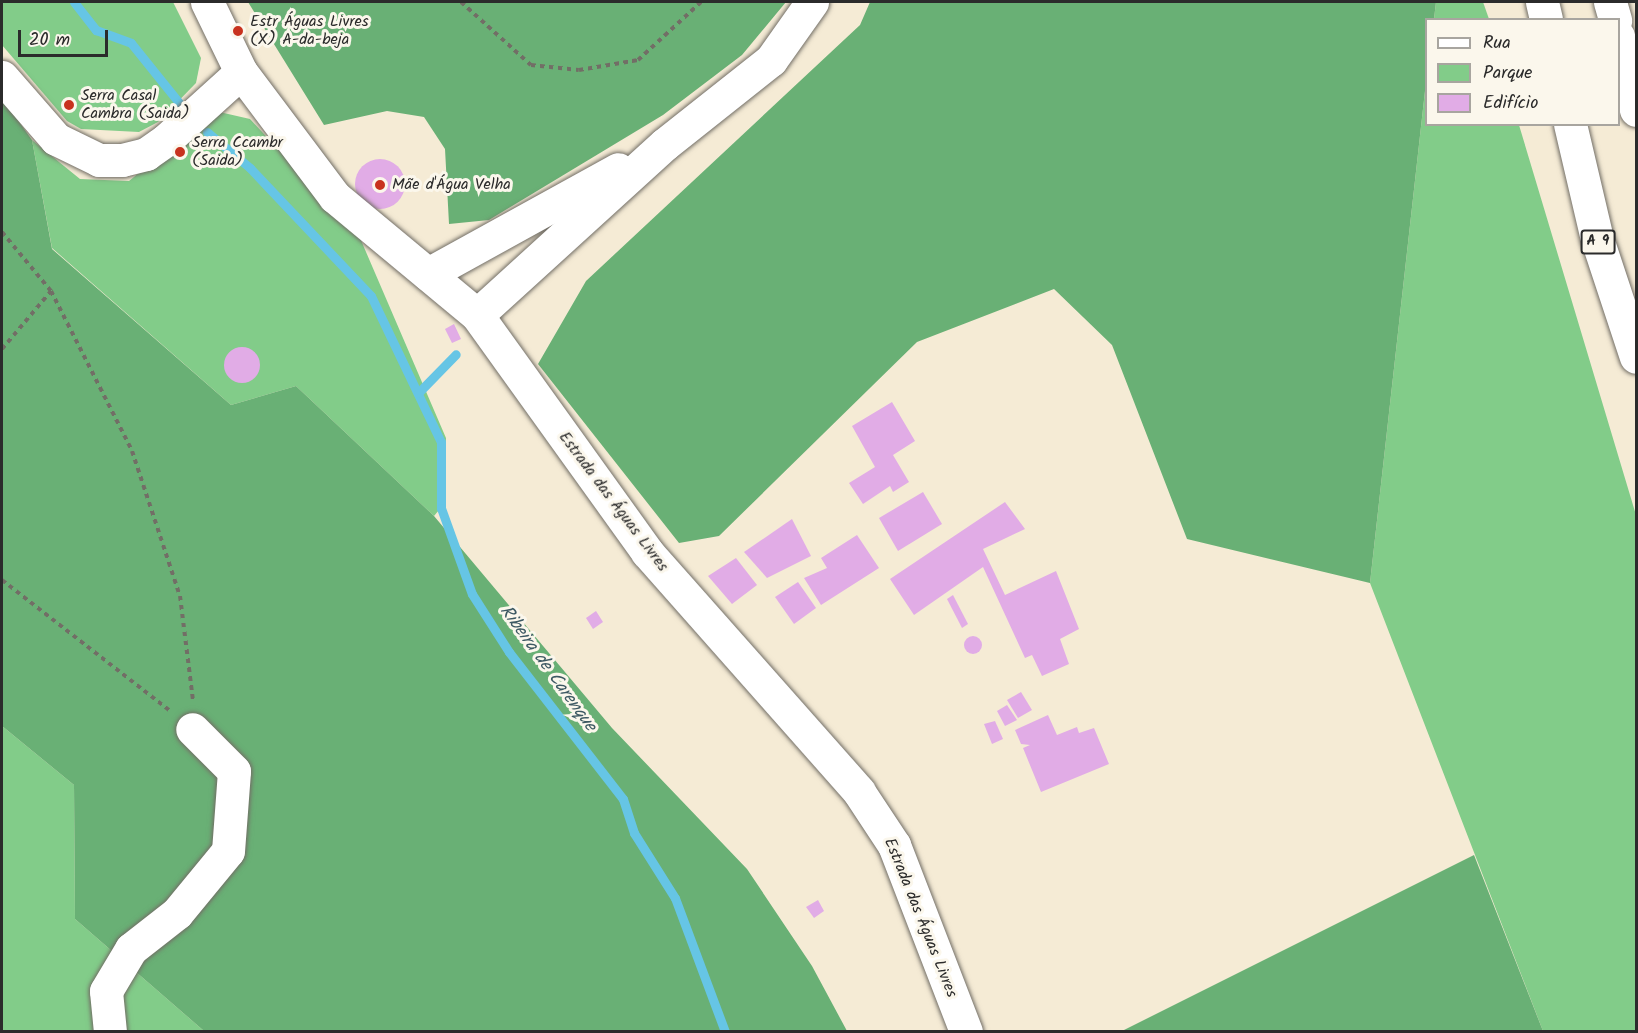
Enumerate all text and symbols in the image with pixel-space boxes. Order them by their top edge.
place label: Estr Águas Livres (X) A-da-beja [250,12,368,50]
scale bar [21,18,111,56]
legend [1425,18,1620,126]
marker: Estr Águas Livres (X) A-da-beja [231,24,245,38]
text: 20 m [29,26,70,55]
text: Rua [1483,29,1511,58]
text: Parque [1483,59,1532,88]
place label: Serra Casal Cambra (Saida) [81,86,190,124]
text: Edifício [1483,89,1538,118]
marker: Serra Casal Cambra (Saida) [62,98,76,112]
place label: Serra Ccambr (Saida) [192,133,283,171]
marker: Serra Ccambr (Saida) [173,145,187,159]
place label: Mãe d'Água Velha [392,175,511,195]
marker: Mãe d'Água Velha [373,178,387,192]
road number: A 9 [1580,230,1616,254]
street label: Estrada das Águas Livres [554,428,672,576]
water label: Ribeira de Carenque [494,602,600,736]
street label: Estrada das Águas Livres [879,836,961,1000]

